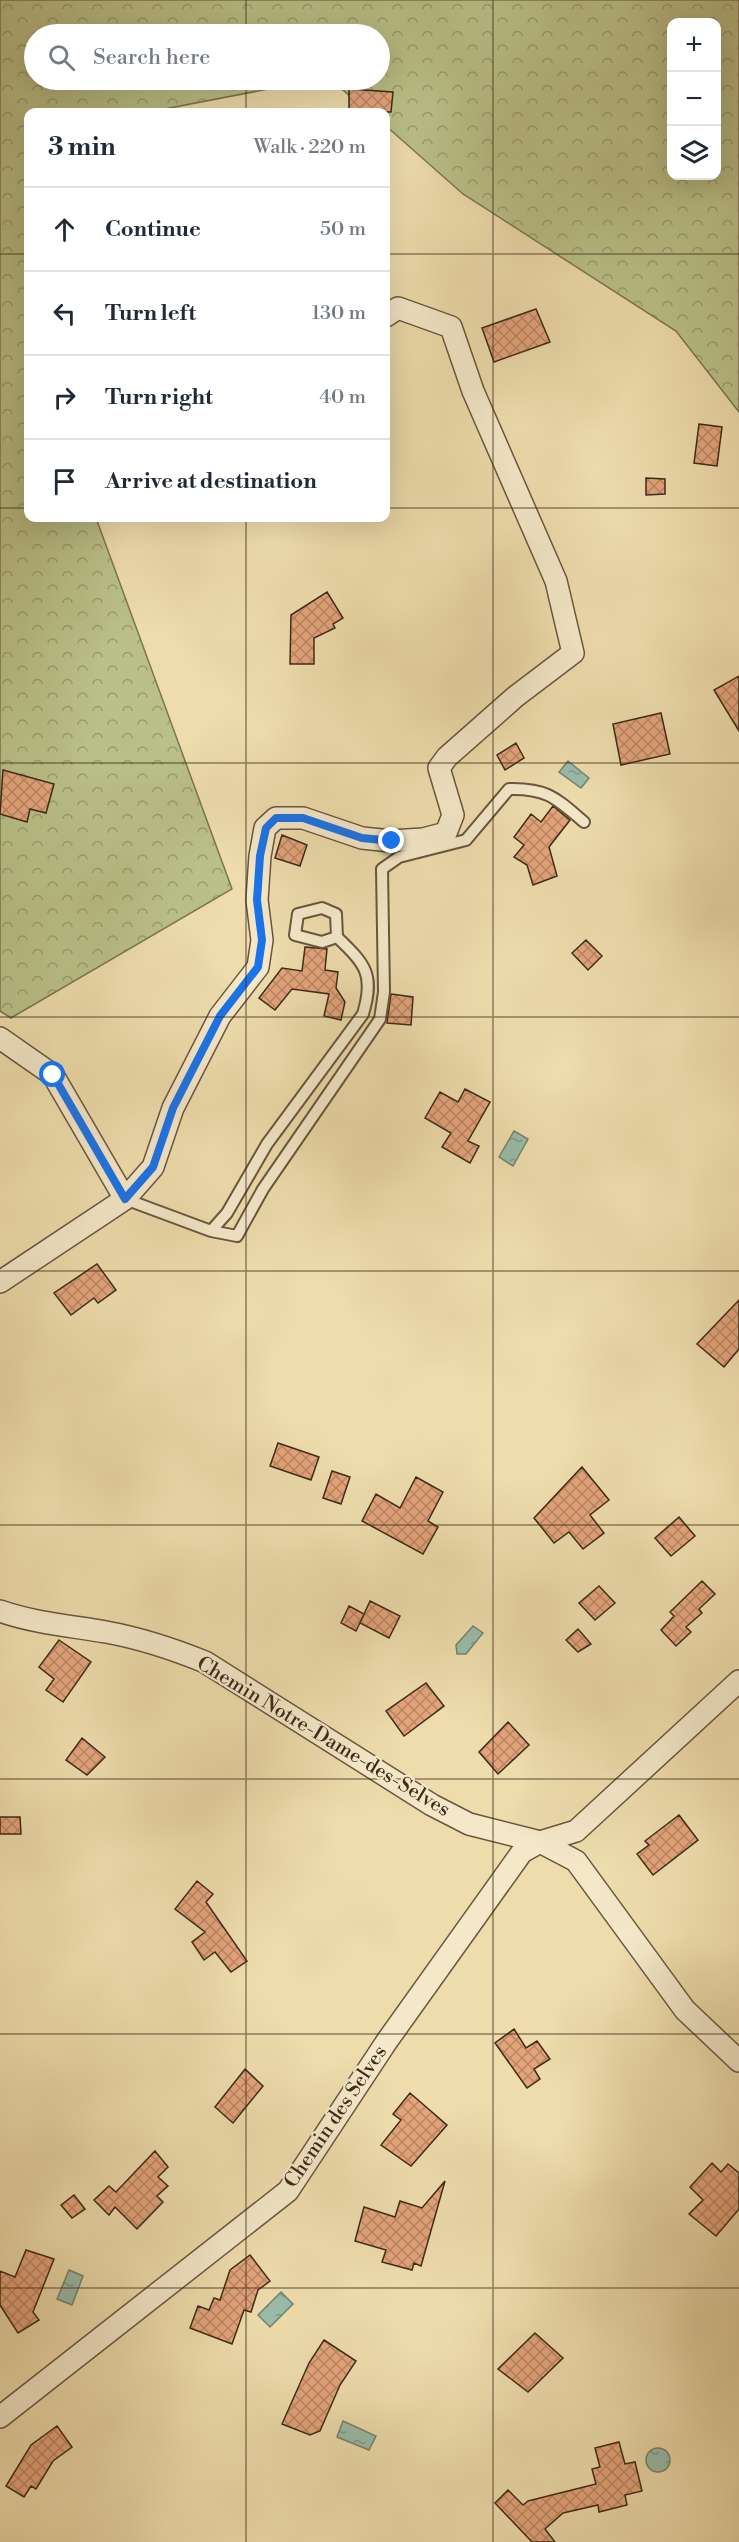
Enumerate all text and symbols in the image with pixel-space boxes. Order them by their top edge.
map controls [667,18,721,180]
button: + [667,18,721,72]
search box [24,24,390,90]
icon: search [45,41,78,74]
text: Search here [93,44,210,71]
button: − [667,72,721,126]
button: layers [667,126,721,180]
text: 3 min [48,131,116,163]
text: Walk · 220 m [253,135,366,160]
icon: ahead [48,213,81,246]
text: Continue [105,216,201,243]
text: 50 m [320,217,366,242]
icon: left [48,297,81,330]
text: Turn left [105,300,196,327]
text: 130 m [311,301,366,326]
icon: right [48,381,81,414]
text: Turn right [105,384,213,411]
text: 40 m [319,385,366,410]
icon: arrive [48,465,81,498]
text: Arrive at destination [105,468,317,495]
route end [378,827,404,853]
route start [39,1061,65,1087]
street label: Chemin Notre-Dame-des-Selves [192,1651,454,1823]
street label: Chemin des Selves [279,2041,393,2193]

